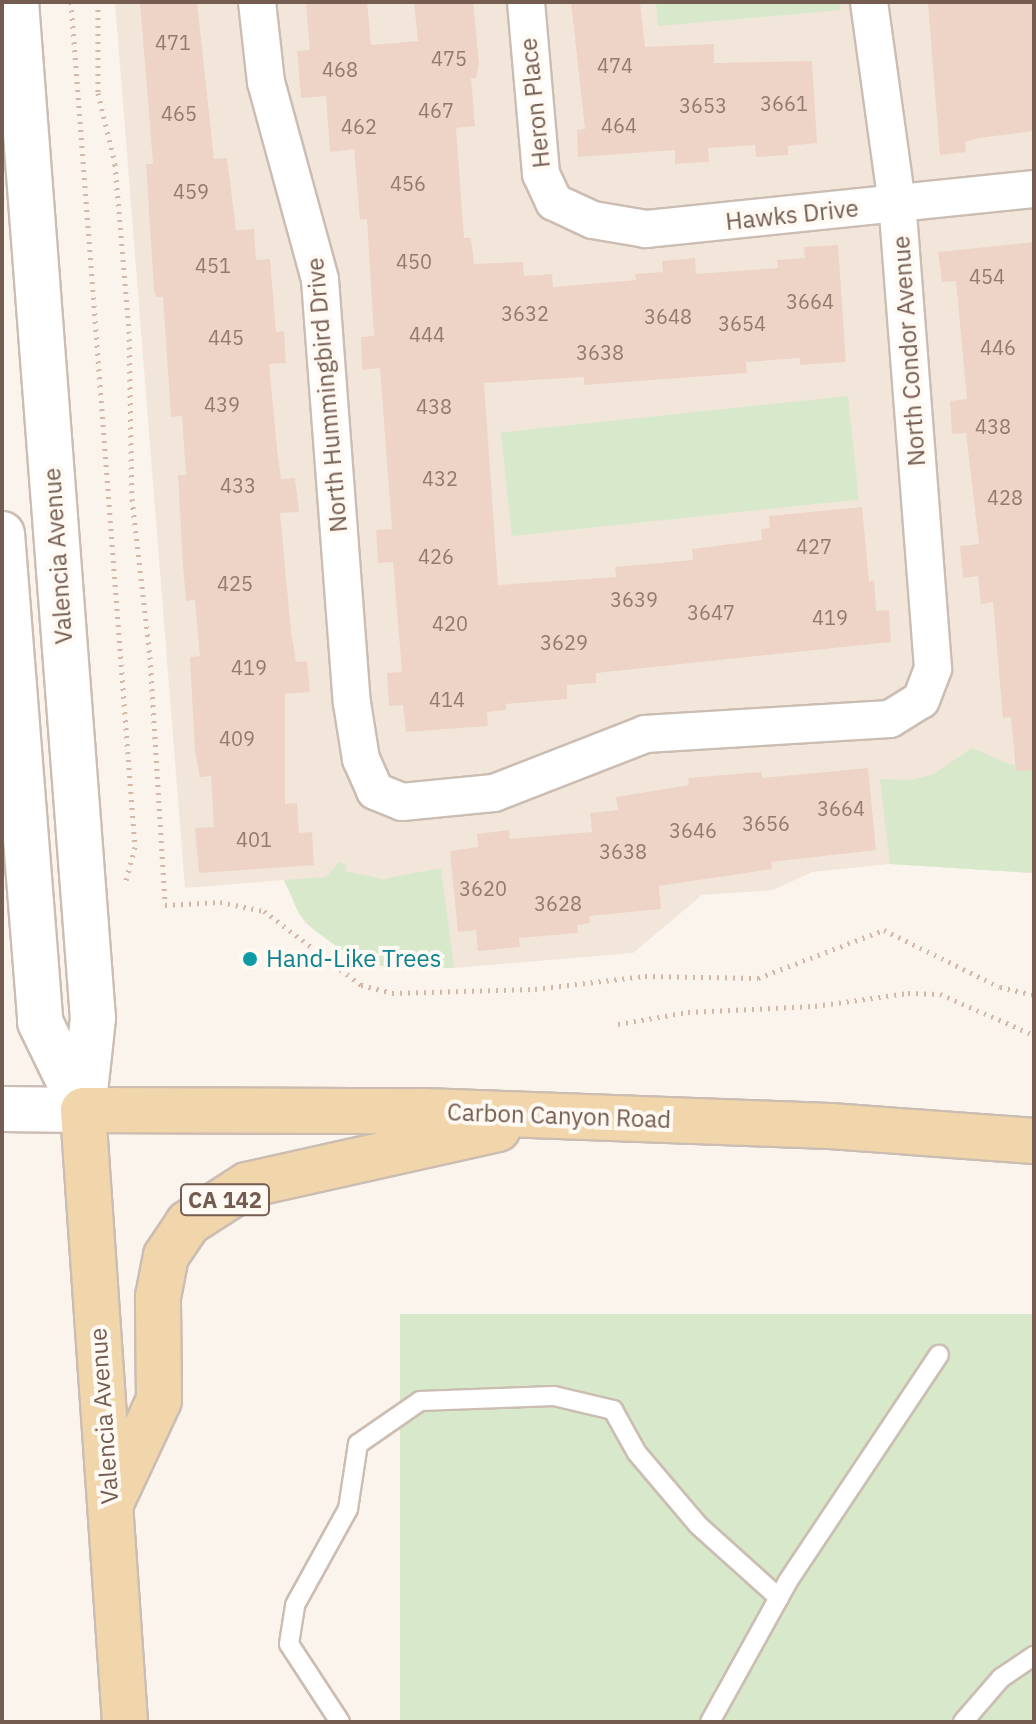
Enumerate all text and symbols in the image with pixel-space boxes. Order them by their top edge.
house number: 471 [155,30,191,54]
street label: Heron Place [514,37,556,169]
house number: 475 [431,46,467,70]
house number: 474 [597,53,633,77]
house number: 468 [322,57,358,81]
house number: 3661 [760,91,808,115]
house number: 3653 [679,93,727,117]
house number: 467 [418,98,454,122]
house number: 465 [161,101,197,125]
house number: 464 [601,113,637,137]
house number: 462 [341,114,377,138]
house number: 456 [390,171,426,195]
house number: 459 [173,179,209,203]
street label: Hawks Drive [724,194,860,236]
street label: North Condor Avenue [887,235,931,467]
house number: 450 [396,249,432,273]
house number: 451 [195,253,231,277]
street label: North Hummingbird Drive [301,256,353,534]
house number: 454 [969,264,1005,288]
house number: 3664 [786,289,834,313]
house number: 3632 [501,301,549,325]
house number: 3648 [644,304,692,328]
house number: 3654 [718,311,766,335]
house number: 444 [409,322,445,346]
house number: 445 [208,325,244,349]
house number: 446 [980,335,1016,359]
house number: 3638 [576,340,624,364]
house number: 439 [204,392,240,416]
house number: 438 [416,394,452,418]
house number: 438 [975,414,1011,438]
house number: 432 [422,466,458,490]
street label: Valencia Avenue [37,467,79,645]
house number: 433 [220,473,256,497]
house number: 428 [987,485,1023,509]
house number: 427 [796,534,832,558]
house number: 426 [418,544,454,568]
house number: 425 [217,571,253,595]
house number: 3639 [610,587,658,611]
house number: 3647 [687,600,735,624]
house number: 419 [812,605,848,629]
house number: 420 [432,611,468,635]
house number: 3629 [540,630,588,654]
house number: 419 [231,655,267,679]
house number: 414 [429,687,465,711]
house number: 409 [219,726,255,750]
house number: 3664 [817,796,865,820]
house number: 3656 [742,811,790,835]
house number: 3646 [669,818,717,842]
house number: 401 [236,827,272,851]
house number: 3638 [599,839,647,863]
house number: 3620 [459,876,507,900]
house number: 3628 [534,891,582,915]
place label: Hand-Like Trees [266,945,441,973]
marker: Hand-Like Trees [241,950,259,968]
street label: Carbon Canyon Road [447,1098,671,1134]
road number: CA 142 [179,1182,271,1218]
street label: Valencia Avenue [83,1327,125,1505]

